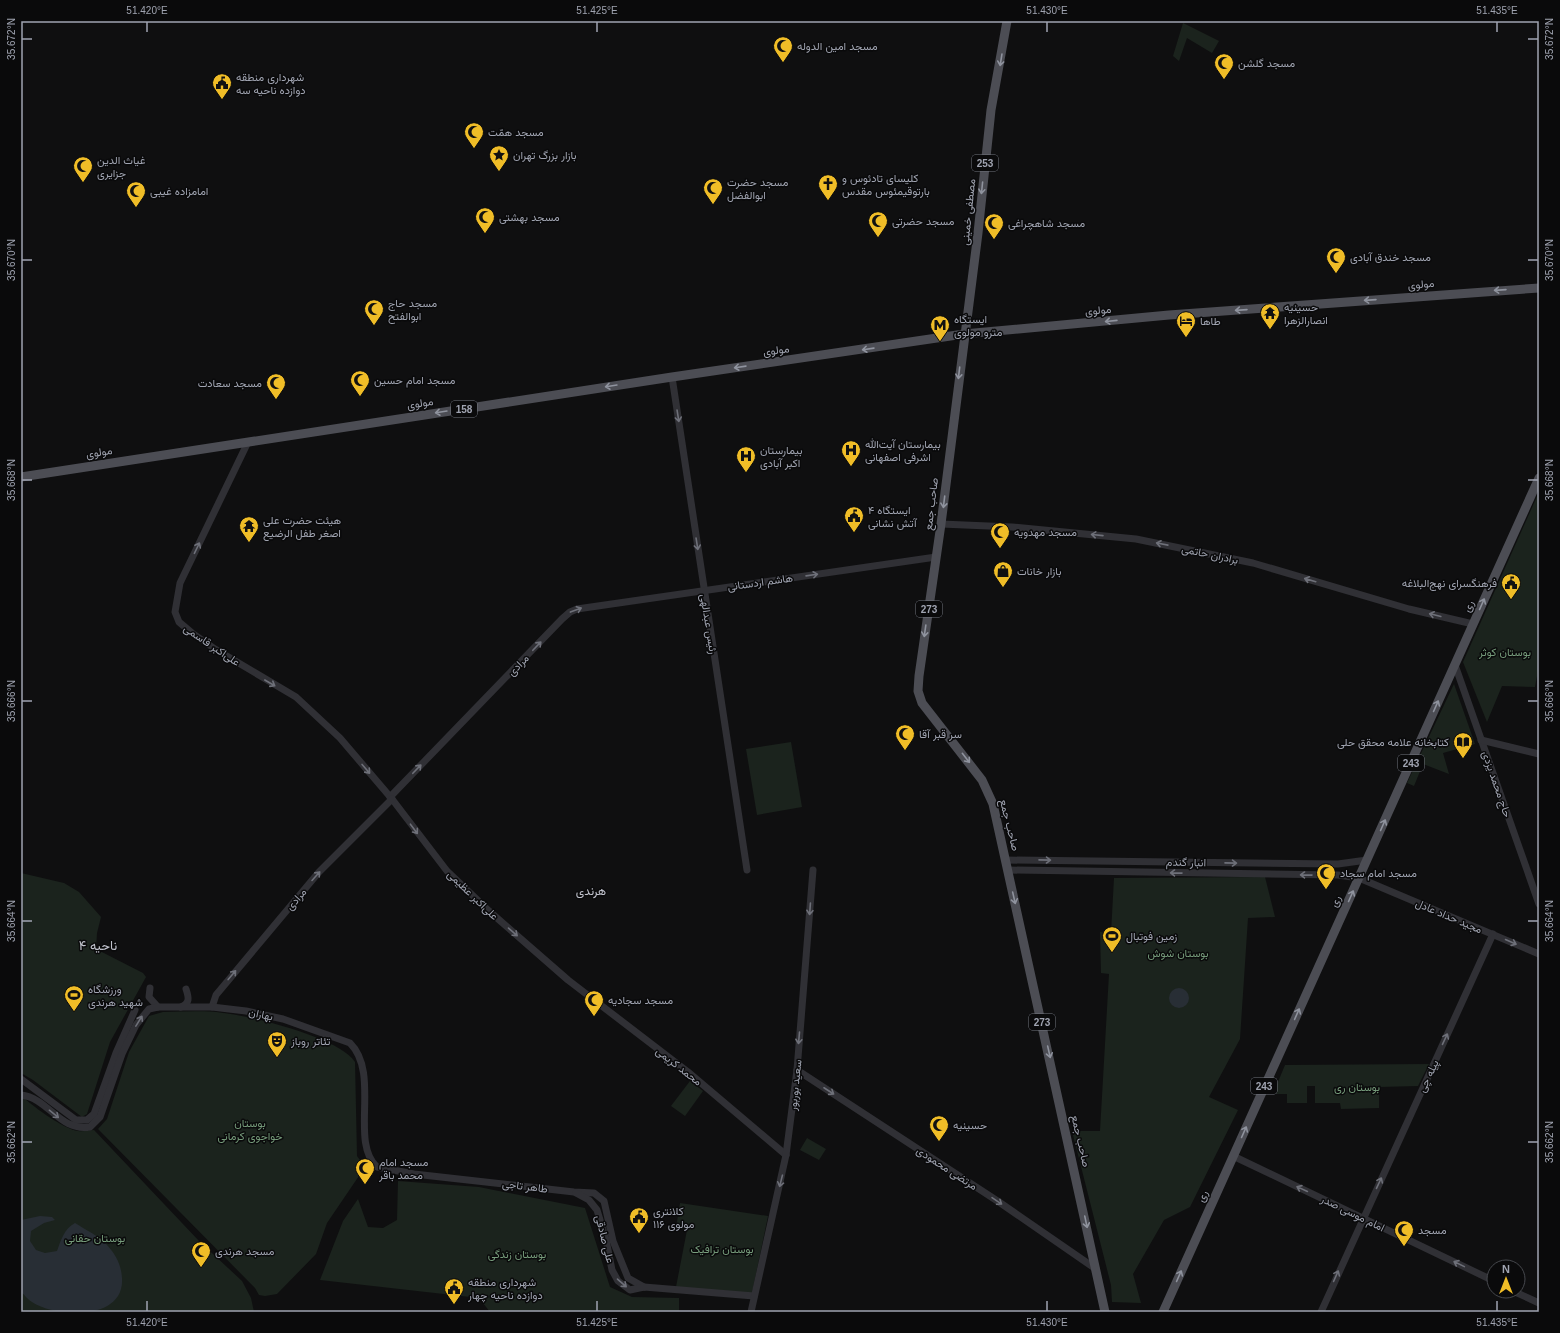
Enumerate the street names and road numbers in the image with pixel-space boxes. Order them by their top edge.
road number: 253 [972,155,998,171]
street label: مصطفی خمینی [959,178,978,246]
street label: مولوی [1407,277,1435,292]
street label: مولوی [1084,303,1112,318]
street label: مولوی [762,342,790,359]
street label: مولوی [406,395,434,412]
road number: 158 [451,401,477,417]
street label: مولوی [85,444,113,461]
street label: صاحب جمع [922,477,942,531]
street label: برادران حاتمی [1180,542,1240,567]
street label: هاشم اردستانی [726,571,794,595]
street label: رئیس عبدالهی [697,593,720,656]
street label: ری [1460,598,1477,614]
road number: 273 [916,601,942,617]
street label: علی‌اکبر قاسمی [181,622,243,669]
street label: مرادی [505,652,532,679]
street label: حاج محمد یزدی [1478,749,1514,819]
road number: 243 [1398,755,1424,771]
street label: صاحب جمع [996,798,1022,853]
street label: انبار گندم [1166,856,1206,870]
street label: علی‌اکبر عظیمی [445,868,501,923]
street label: مرادی [283,886,310,913]
street label: ری [1327,893,1344,909]
street label: مجید حداد عادل [1413,897,1484,936]
street label: بهاران [248,1006,274,1023]
road number: 273 [1029,1014,1055,1030]
street label: محمد کریمی [653,1044,704,1088]
street label: سعید بوربور [786,1058,805,1112]
street label: پیله چی [1415,1058,1443,1095]
road number: 243 [1251,1078,1277,1094]
street label: صاحب جمع [1067,1114,1093,1169]
street label: مرتضی محمودی [914,1144,980,1193]
street label: طاهر تاجی [501,1177,549,1196]
street label: ری [1194,1188,1211,1204]
street label: امام موسی صدر [1317,1192,1387,1235]
street label: علی صادقی [592,1214,617,1265]

